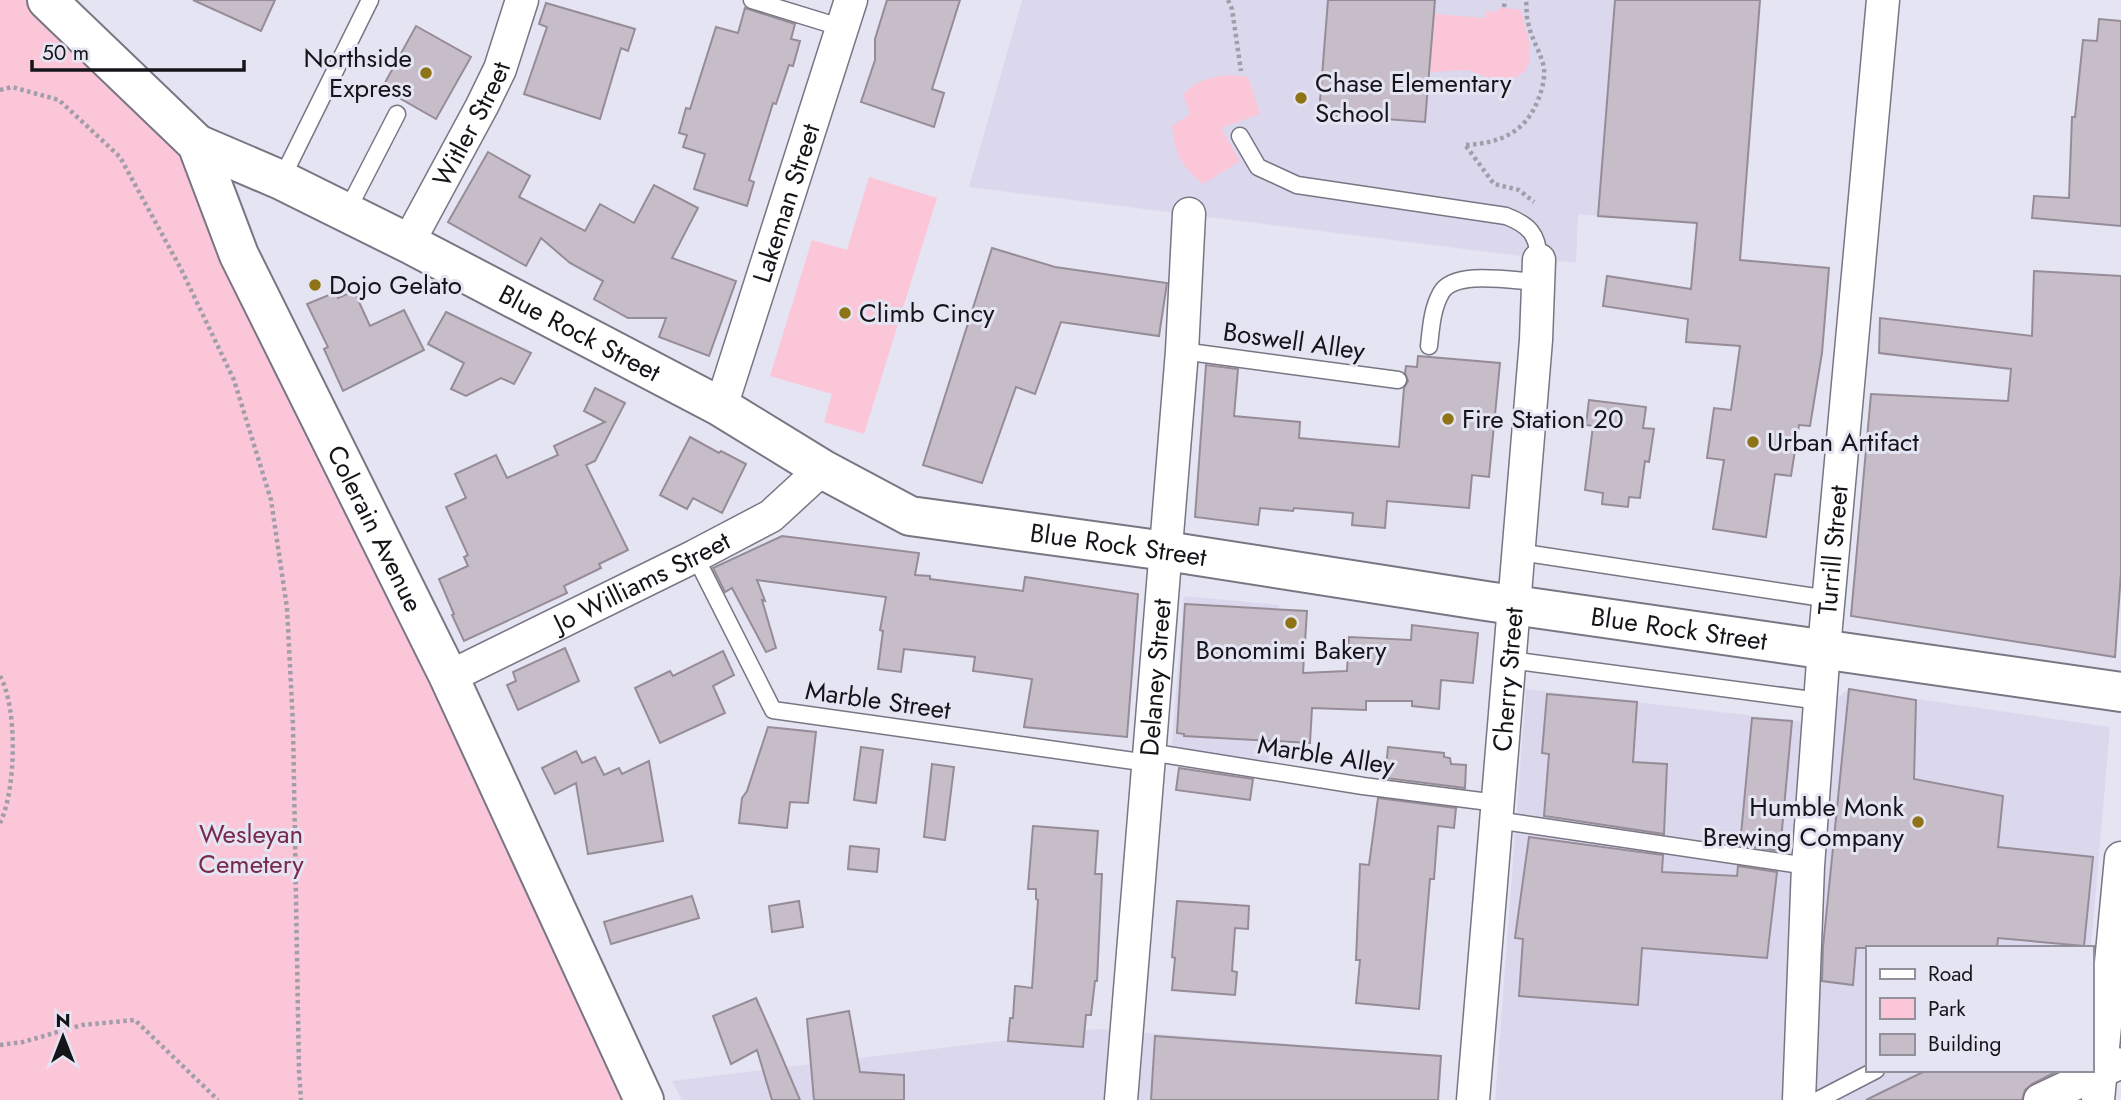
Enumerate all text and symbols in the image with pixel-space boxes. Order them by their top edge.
scale bar [32,28,243,72]
text: 50 m [42,38,89,68]
place label: Northside Express [303,39,412,107]
street label: Witler Street [423,56,520,193]
place label: Chase Elementary School [1315,64,1512,132]
marker: Northside Express [418,65,434,81]
marker: Chase Elementary School [1293,90,1309,106]
street label: Lakeman Street [743,118,830,288]
place label: Dojo Gelato [329,266,462,304]
street label: Blue Rock Street [492,275,668,391]
marker: Dojo Gelato [307,277,323,293]
place label: Climb Cincy [859,294,995,332]
marker: Climb Cincy [837,305,853,321]
street label: Boswell Alley [1221,312,1368,370]
place label: Fire Station 20 [1462,400,1624,438]
marker: Fire Station 20 [1440,411,1456,427]
place label: Urban Artifact [1767,423,1919,461]
marker: Urban Artifact [1745,434,1761,450]
street label: Colerain Avenue [317,438,433,618]
street label: Turrill Street [1808,483,1858,617]
street label: Blue Rock Street [1028,514,1210,576]
street label: Jo Williams Street [544,522,737,643]
street label: Delaney Street [1130,597,1181,757]
street label: Blue Rock Street [1588,597,1770,660]
street label: Cherry Street [1483,605,1533,753]
marker: Bonomimi Bakery [1283,615,1299,631]
place label: Bonomimi Bakery [1195,631,1387,669]
street label: Marble Street [803,671,954,729]
street label: Marble Alley [1255,725,1398,785]
place label: Humble Monk Brewing Company [1703,788,1905,856]
marker: Humble Monk Brewing Company [1910,814,1926,830]
park label: Wesleyan Cemetery [198,815,304,883]
legend [1866,946,2093,1072]
text: Road [1928,959,1973,989]
text: Park [1928,994,1966,1024]
north arrow [28,1002,98,1072]
text: N [55,1007,71,1034]
text: Building [1928,1029,2001,1059]

